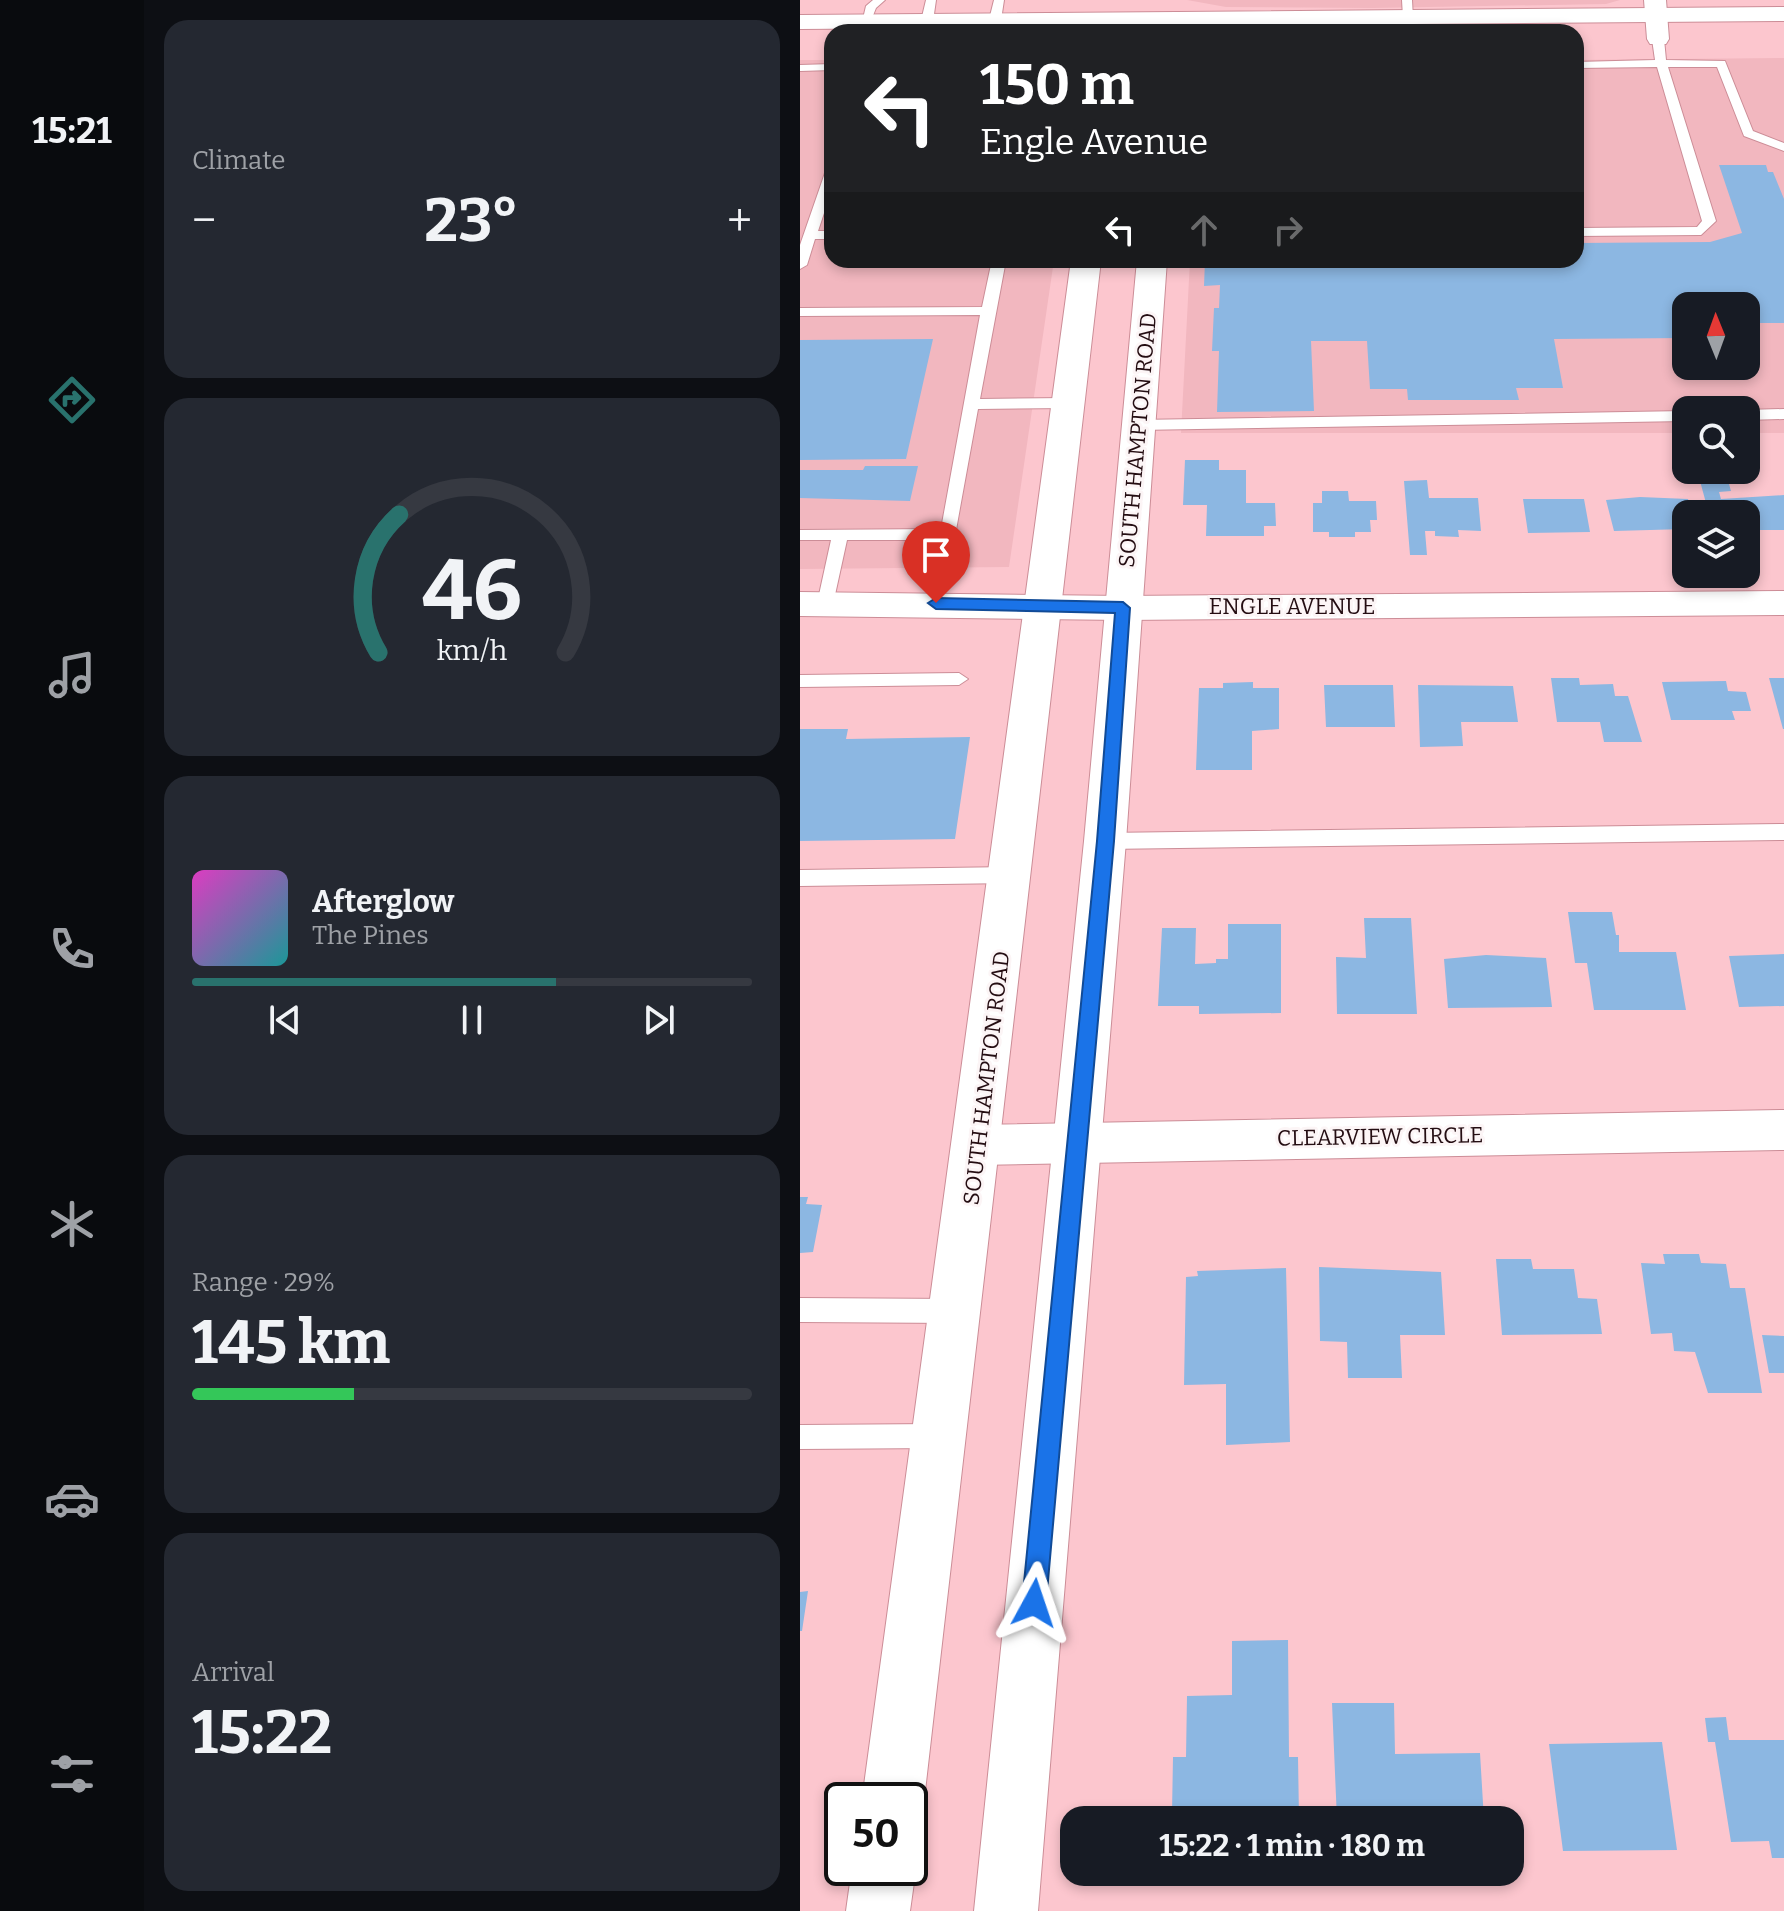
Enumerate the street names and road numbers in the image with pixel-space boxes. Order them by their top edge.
street label: SOUTH HAMPTON ROAD [1113,312,1162,568]
street label: ENGLE AVENUE [1209,593,1375,620]
street label: SOUTH HAMPTON ROAD [958,950,1015,1206]
street label: CLEARVIEW CIRCLE [1277,1121,1483,1152]

